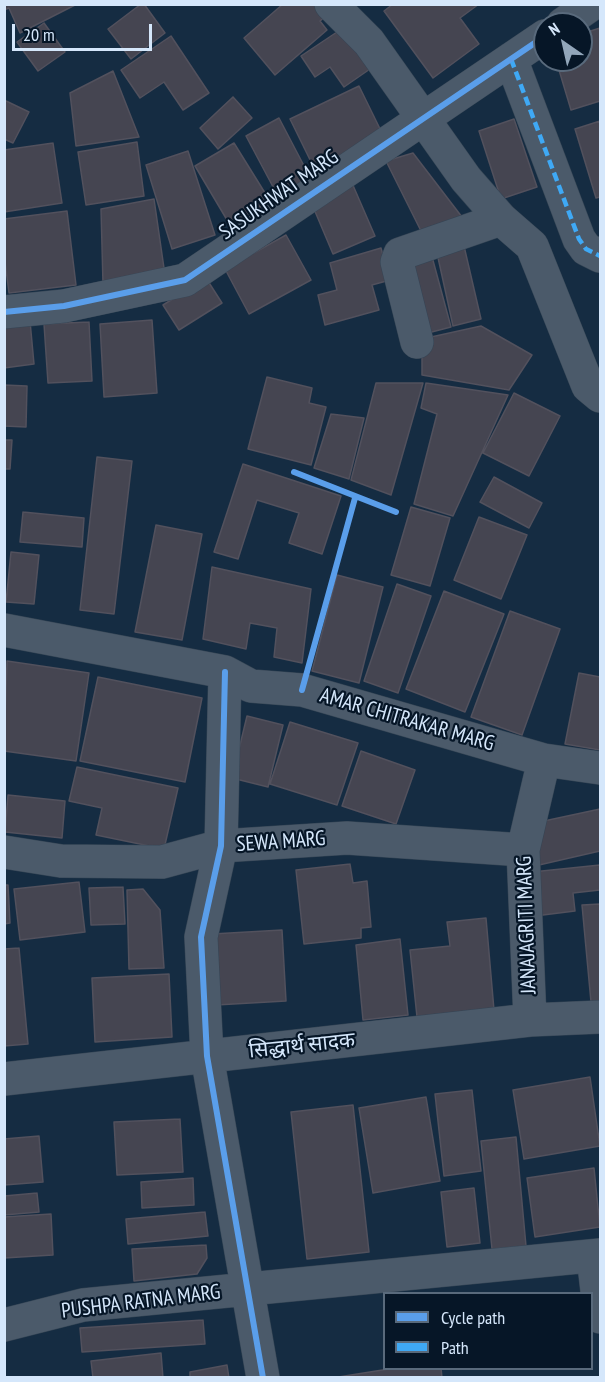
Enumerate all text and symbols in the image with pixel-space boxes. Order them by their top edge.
scale bar [15,12,154,50]
north arrow [533,12,593,72]
text: N [545,18,563,39]
text: 20 m [23,23,55,46]
street label: SASUKHWAT MARG [215,145,343,245]
street label: AMAR CHITRAKAR MARG [317,683,497,757]
street label: SEWA MARG [236,826,326,858]
street label: JANAJAGRITI MARG [512,856,542,994]
street label: सिद्धार्थ सादक [248,1028,356,1064]
street label: PUSHPA RATNA MARG [60,1280,222,1324]
legend [383,1292,593,1370]
text: Cycle path [441,1306,505,1329]
text: Path [441,1336,469,1359]

